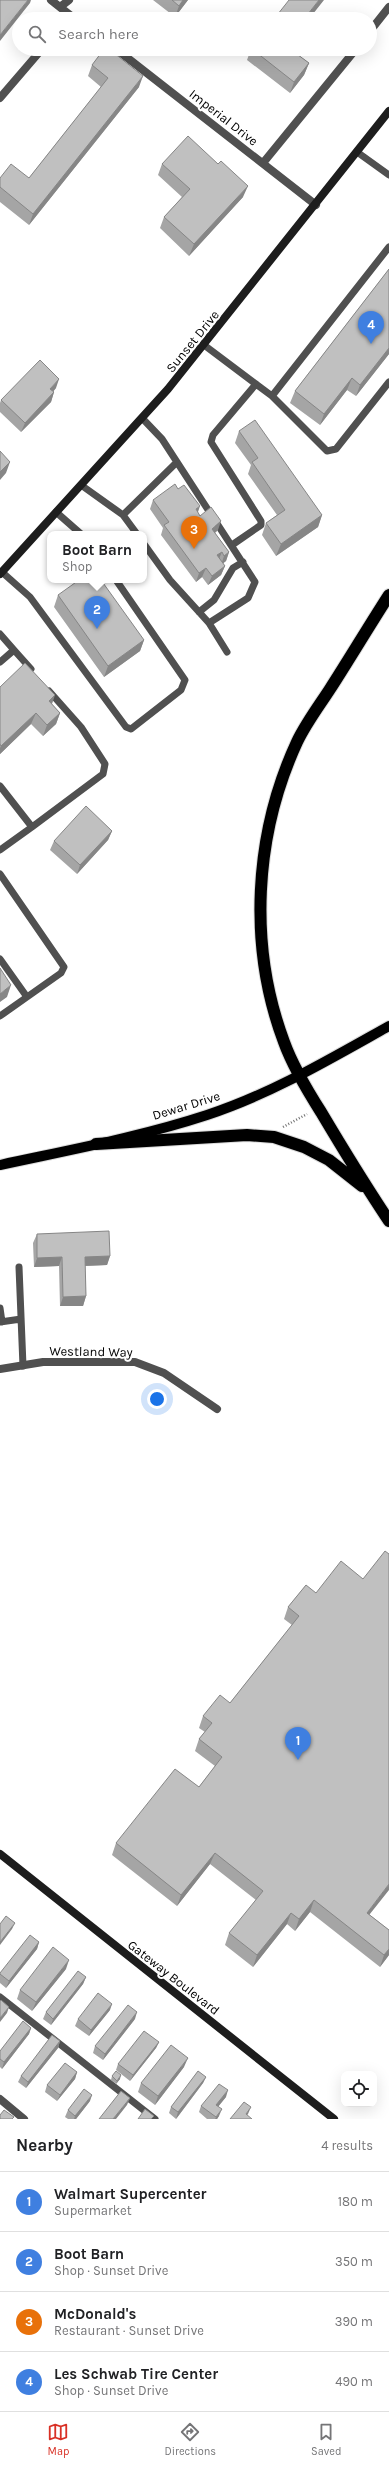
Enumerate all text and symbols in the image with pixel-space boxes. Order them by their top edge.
search box [12,12,377,56]
icon: search [26,23,48,45]
text: Search here [58,25,139,43]
street label: Imperial Drive [186,86,261,149]
street label: Sunset Drive [163,307,222,375]
pin: 4 [358,311,384,344]
pin: 3 [181,516,207,549]
popup [47,531,147,583]
text: Boot Barn [62,541,132,559]
text: Shop [62,559,92,574]
pin: 2 [84,596,110,629]
street label: Dewar Drive [150,1088,222,1123]
street label: Westland Way [49,1343,133,1360]
your location [147,1389,167,1409]
pin: 1 [285,1727,311,1760]
street label: Gateway Boulevard [125,1937,223,2018]
map controls [341,2071,377,2107]
button: locate [341,2071,377,2107]
text: Nearby [16,2135,73,2155]
text: 4 results [321,2138,373,2153]
text: Walmart Supercenter [54,2185,207,2203]
text: 1 [27,2194,31,2209]
text: 180 m [338,2194,373,2209]
text: Supermarket [54,2203,132,2218]
text: Boot Barn [54,2245,124,2263]
text: 2 [25,2254,33,2269]
text: 350 m [335,2254,373,2269]
text: Shop · Sunset Drive [54,2263,168,2278]
text: McDonald's [54,2305,136,2323]
text: 3 [25,2314,33,2329]
text: 390 m [335,2314,373,2329]
text: Restaurant · Sunset Drive [54,2323,204,2338]
text: Les Schwab Tire Center [54,2365,218,2383]
text: 4 [25,2374,33,2389]
text: 490 m [335,2374,373,2389]
text: Shop · Sunset Drive [54,2383,168,2398]
tab: Map [47,2421,69,2458]
tab: Directions [164,2421,216,2458]
tab: Saved [311,2421,342,2458]

